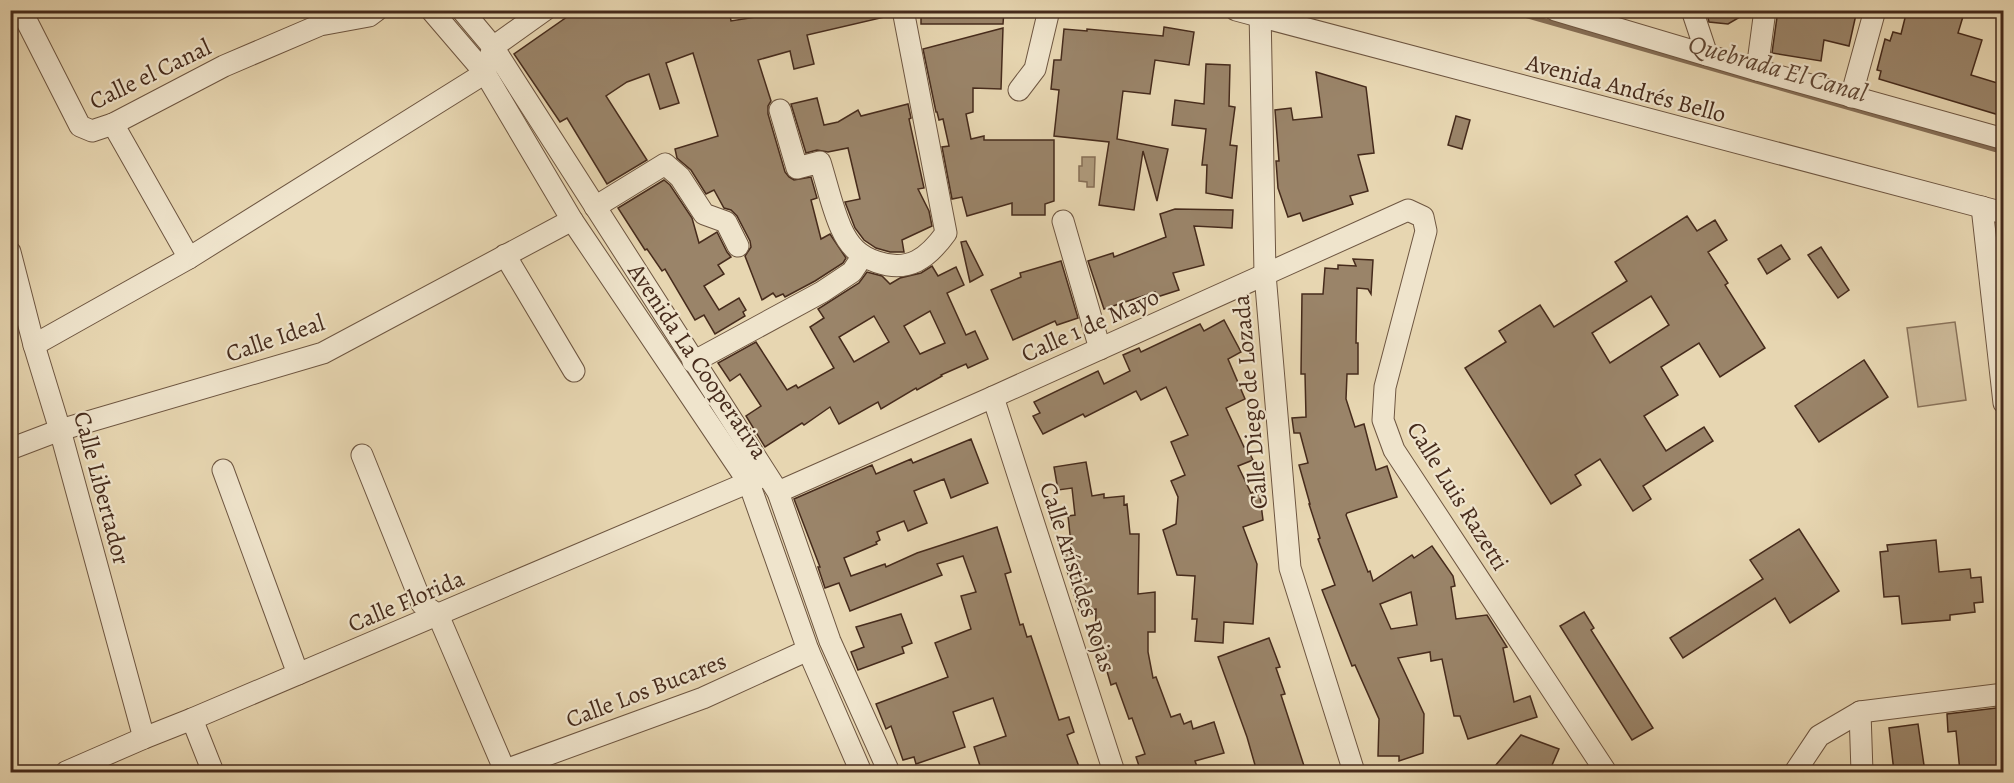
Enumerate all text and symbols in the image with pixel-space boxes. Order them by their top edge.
water label: Quebrada El Canal [1684,26,1872,111]
street label: Calle el Canal [84,31,216,117]
street label: Avenida Andrés Bello [1522,46,1729,130]
street label: Avenida La Cooperativa [620,256,776,466]
street label: Calle 1 de Mayo [1016,280,1164,370]
street label: Calle Diego de Lozada [1225,293,1275,511]
street label: Calle Ideal [221,306,329,370]
street label: Calle Libertador [66,408,138,568]
street label: Calle Luis Razetti [1400,416,1516,576]
street label: Calle Arístides Rojas [1032,478,1124,676]
street label: Calle Florida [343,562,470,640]
street label: Calle Los Bucares [561,645,731,735]

